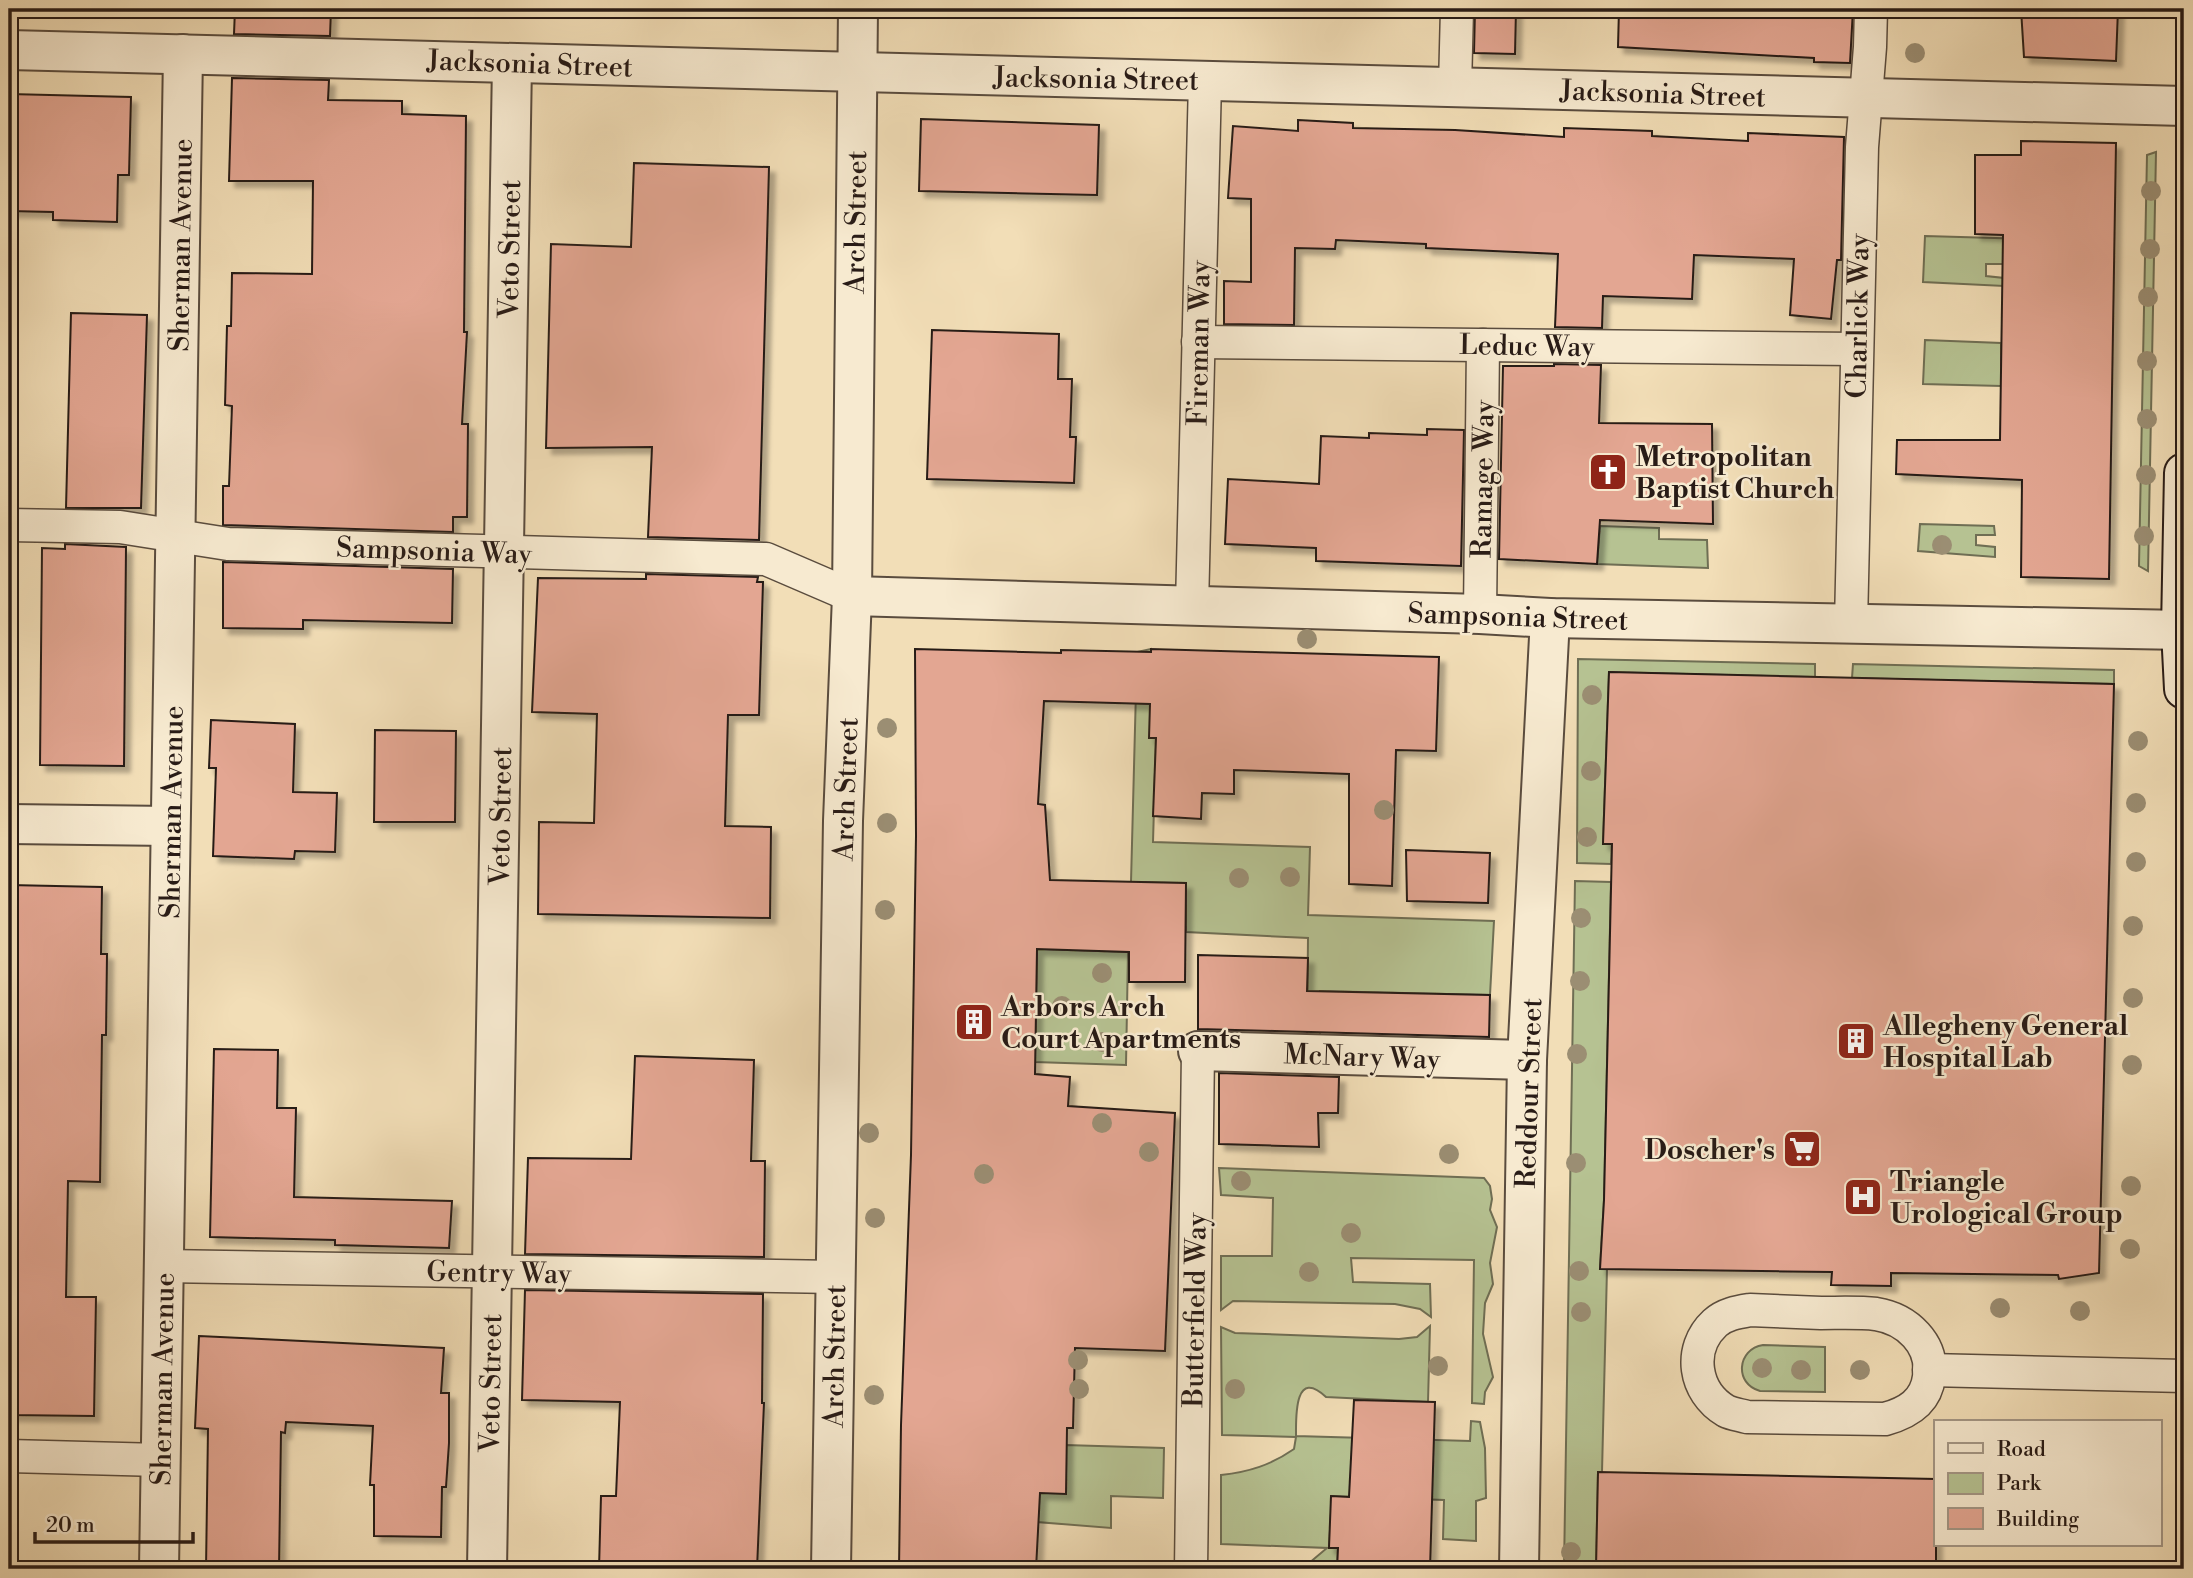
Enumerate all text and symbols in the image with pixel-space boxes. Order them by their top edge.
street label: Jacksonia Street [425,43,633,86]
street label: Jacksonia Street [992,60,1199,99]
street label: Jacksonia Street [1558,73,1766,116]
street label: Sherman Avenue [162,138,201,352]
street label: Arch Street [838,150,875,295]
street label: Veto Street [492,179,529,320]
street label: Charlick Way [1840,233,1877,399]
street label: Fireman Way [1181,260,1218,426]
street label: Leduc Way [1459,328,1595,365]
street label: Ramage Way [1465,399,1502,558]
place label: Metropolitan Baptist Church [1635,440,1834,507]
church icon: Metropolitan Baptist Church [1587,451,1629,493]
street label: Sampsonia Way [335,531,533,572]
street label: Sampsonia Street [1407,596,1629,639]
street label: Sherman Avenue [153,705,192,919]
street label: Arch Street [826,717,866,862]
street label: Veto Street [483,746,520,887]
place label: Arbors Arch Court Apartments [1000,990,1241,1057]
street label: Reddour Street [1509,997,1550,1189]
building icon: Arbors Arch Court Apartments [953,1001,995,1043]
place label: Allegheny General Hospital Lab [1882,1009,2128,1076]
building icon: Allegheny General Hospital Lab [1835,1020,1877,1062]
street label: McNary Way [1283,1037,1441,1078]
supermarket icon: Doscher's [1781,1128,1823,1170]
place label: Doscher's [1644,1133,1775,1168]
place label: Triangle Urological Group [1890,1165,2123,1232]
hospital icon: Triangle Urological Group [1842,1176,1884,1218]
street label: Butterfield Way [1176,1212,1215,1409]
street label: Gentry Way [426,1255,572,1292]
street label: Sherman Avenue [144,1272,183,1486]
street label: Arch Street [817,1284,854,1429]
street label: Veto Street [473,1313,510,1454]
legend [1934,1420,2162,1546]
text: Road [1997,1437,2046,1463]
text: Park [1997,1471,2042,1497]
scale bar [35,1501,192,1545]
text: Building [1996,1507,2079,1533]
text: 20 m [46,1513,95,1539]

